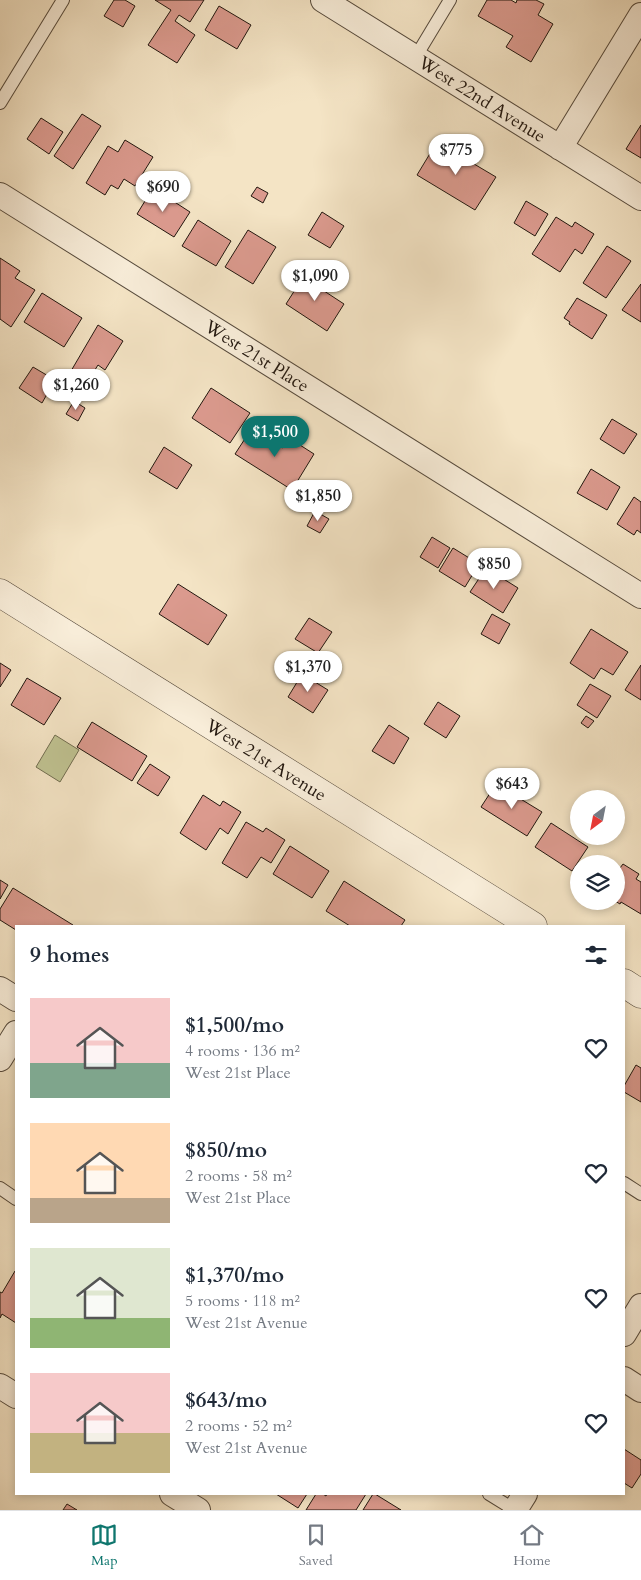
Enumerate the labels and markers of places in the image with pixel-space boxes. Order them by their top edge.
pin: $775 [426,134,486,176]
pin: $690 [133,170,193,213]
pin: $1,090 [274,260,356,302]
pin: $1,260 [35,368,117,411]
pin: $1,500 [234,416,316,458]
pin: $1,850 [277,480,359,522]
pin: $850 [464,548,524,590]
pin: $1,370 [267,650,349,693]
pin: $643 [482,768,542,810]

